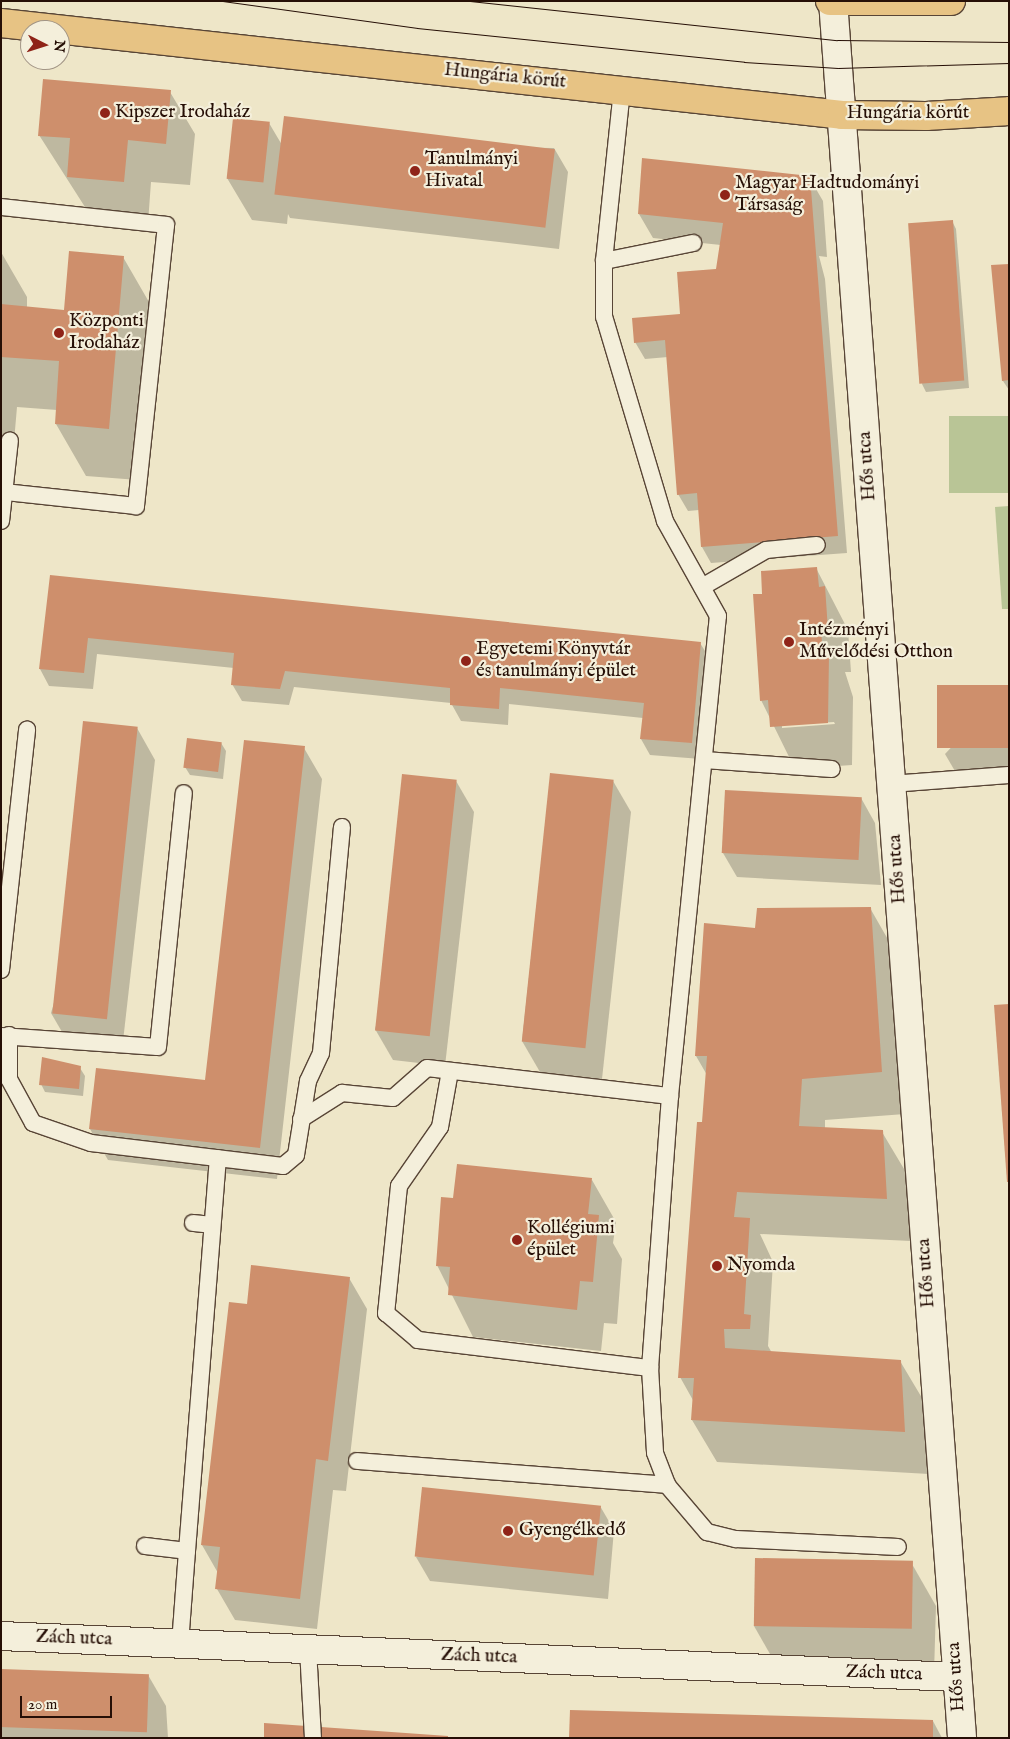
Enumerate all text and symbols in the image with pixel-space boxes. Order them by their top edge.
north arrow [20,20,70,70]
text: N [49,39,68,53]
street label: Hungária körút [443,59,567,95]
place label: Kipszer Irodaház [115,102,250,124]
street label: Hungária körút [847,103,969,125]
marker: Kipszer Irodaház [99,107,111,119]
place label: Tanulmányi Hivatal [425,149,518,193]
marker: Tanulmányi Hivatal [409,165,421,177]
place label: Magyar Hadtudományi Társaság [735,173,919,217]
marker: Magyar Hadtudományi Társaság [719,189,731,201]
place label: Központi Irodaház [69,311,144,355]
marker: Központi Irodaház [53,327,65,339]
street label: Hős utca [854,430,882,502]
place label: Intézményi Művelődési Otthon [799,620,953,664]
marker: Intézményi Művelődési Otthon [783,636,795,648]
place label: Egyetemi Könyvtár és tanulmányi épület [476,639,636,683]
marker: Egyetemi Könyvtár és tanulmányi épület [460,655,472,667]
street label: Hős utca [884,833,912,905]
place label: Kollégiumi épület [527,1218,615,1262]
marker: Kollégiumi épület [511,1234,523,1246]
street label: Hős utca [913,1237,941,1309]
place label: Nyomda [727,1255,795,1277]
marker: Nyomda [711,1260,723,1272]
place label: Gyengélkedő [519,1520,625,1542]
marker: Gyengélkedő [501,1524,515,1538]
street label: Zách utca [35,1626,113,1652]
street label: Hős utca [943,1641,971,1713]
street label: Zách utca [440,1644,518,1670]
street label: Zách utca [845,1661,923,1687]
scale bar [22,1686,115,1718]
text: 20 m [28,1695,57,1714]

